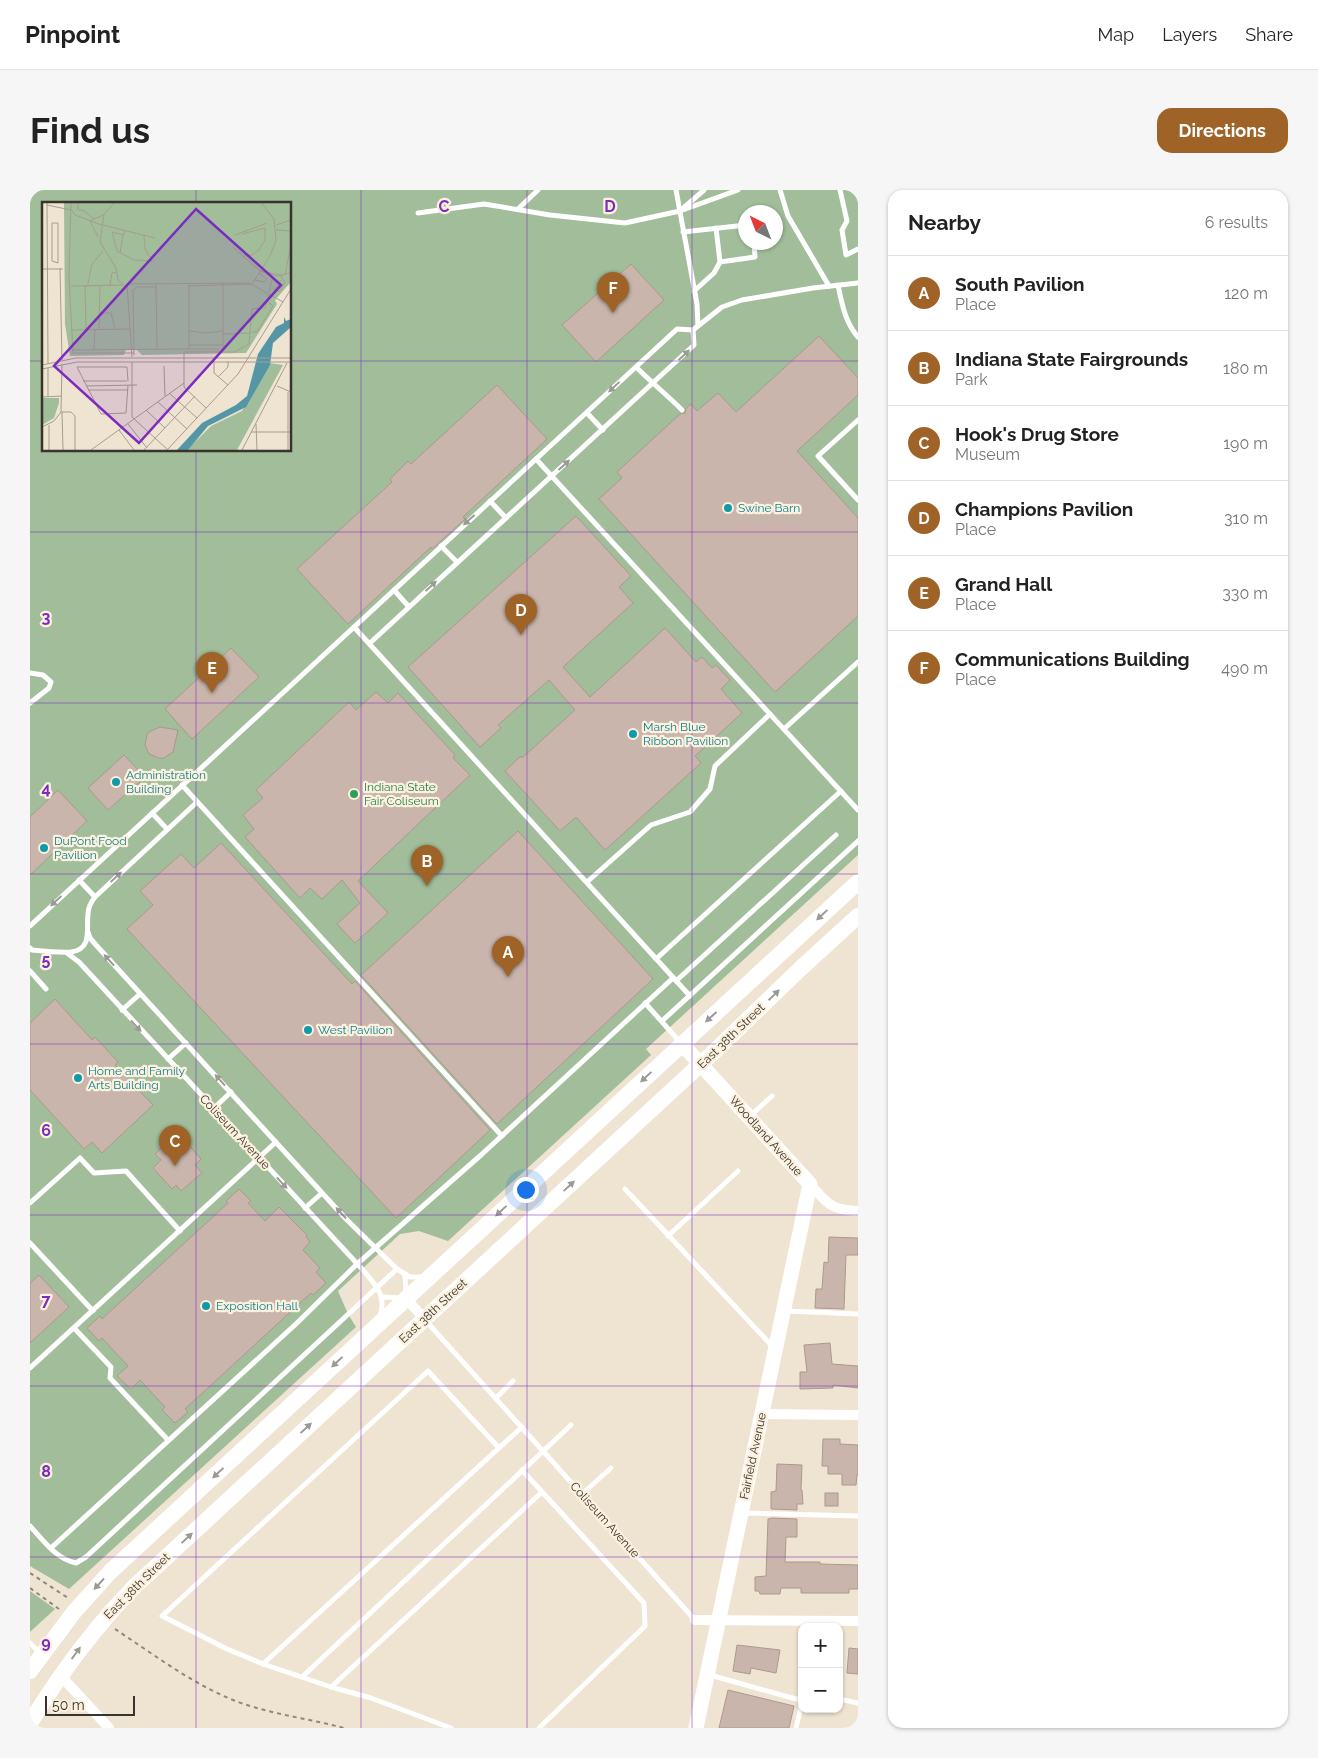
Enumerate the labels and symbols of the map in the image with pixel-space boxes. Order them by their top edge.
text: C [439,197,450,216]
text: D [604,197,616,216]
inset map [42,202,291,451]
north arrow [738,205,783,250]
pin: F [597,272,629,313]
one-way arrow [677,349,689,361]
one-way arrow [609,381,621,393]
one-way arrow [558,459,570,471]
place label: Swine Barn [738,501,800,515]
marker: Swine Barn [722,502,734,514]
one-way arrow [463,515,476,526]
one-way arrow [425,580,437,592]
pin: D [505,594,537,635]
text: 3 [42,608,51,627]
pin: E [196,652,228,693]
place label: Marsh Blue Ribbon Pavilion [643,720,728,748]
marker: Marsh Blue Ribbon Pavilion [627,728,639,740]
place label: Administration Building [126,768,206,796]
marker: Administration Building [110,776,122,788]
text: 4 [41,779,51,798]
place label: Indiana State Fair Coliseum [364,780,439,808]
marker: Indiana State Fair Coliseum [348,788,360,800]
place label: DuPont Food Pavilion [54,834,127,862]
marker: DuPont Food Pavilion [38,842,50,854]
pin: B [411,845,443,886]
one-way arrow [110,871,122,883]
one-way arrow [50,896,63,907]
one-way arrow [817,909,829,921]
pin: A [492,936,524,977]
text: 5 [42,950,51,969]
one-way arrow [104,954,115,967]
one-way arrow [767,989,779,1001]
street label: East 38th Street [695,1001,767,1071]
one-way arrow [706,1011,718,1023]
one-way arrow [131,1019,142,1032]
place label: West Pavilion [318,1023,392,1037]
marker: West Pavilion [302,1024,314,1036]
place label: Home and Family Arts Building [88,1064,186,1092]
one-way arrow [641,1071,653,1083]
marker: Home and Family Arts Building [72,1072,84,1084]
one-way arrow [214,1074,226,1086]
street label: Coliseum Avenue [197,1092,273,1172]
street label: Woodland Avenue [726,1093,806,1179]
text: 6 [41,1121,51,1140]
pin: C [159,1125,191,1166]
one-way arrow [276,1177,288,1189]
your location [513,1177,539,1203]
one-way arrow [562,1180,574,1192]
one-way arrow [495,1205,507,1217]
one-way arrow [335,1207,347,1219]
street label: East 38th Street [396,1276,470,1346]
text: 7 [42,1291,51,1310]
place label: Exposition Hall [216,1299,299,1313]
marker: Exposition Hall [200,1300,212,1312]
one-way arrow [331,1357,344,1368]
street label: Fairfield Avenue [737,1411,769,1501]
one-way arrow [300,1422,312,1434]
text: 8 [41,1462,51,1481]
one-way arrow [212,1467,224,1479]
street label: Coliseum Avenue [567,1479,643,1561]
one-way arrow [180,1532,192,1544]
street label: East 38th Street [101,1550,173,1622]
one-way arrow [93,1577,105,1589]
text: 9 [41,1633,51,1652]
one-way arrow [71,1646,81,1660]
scale bar [45,1693,135,1716]

